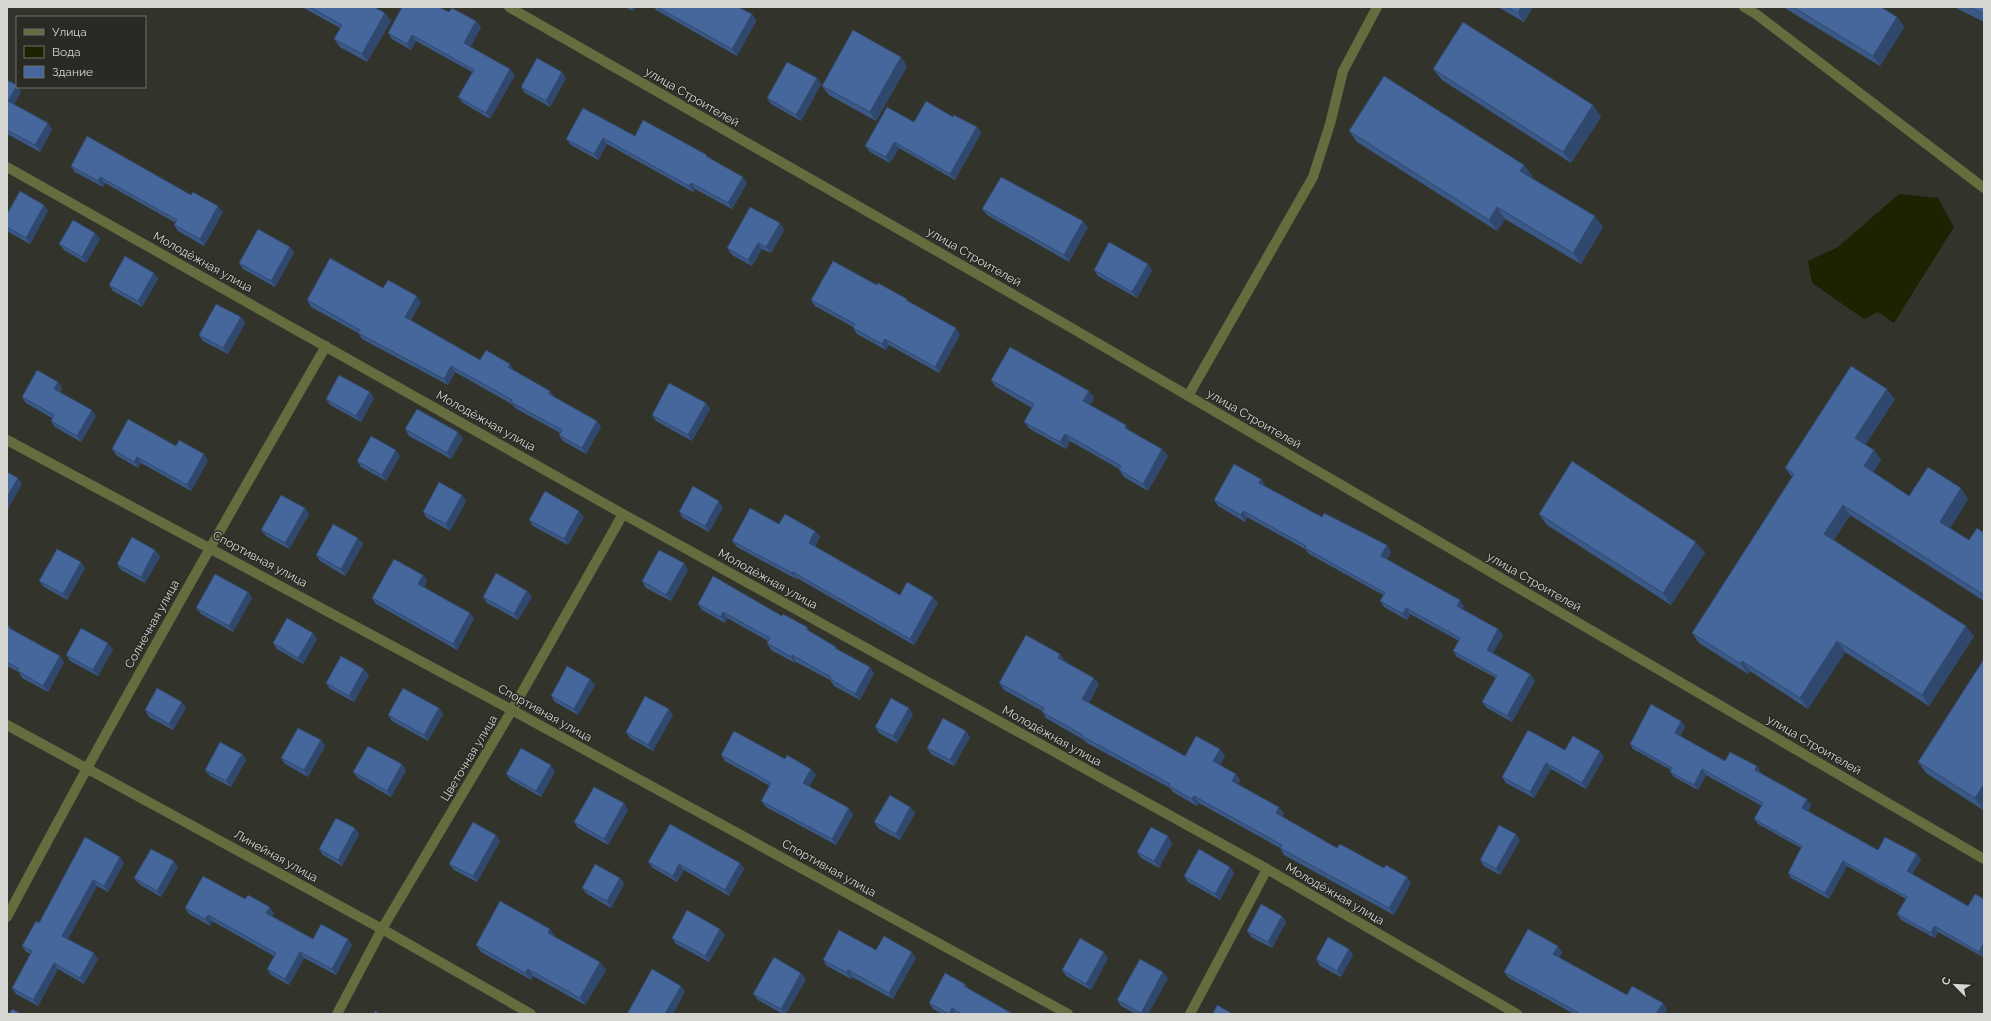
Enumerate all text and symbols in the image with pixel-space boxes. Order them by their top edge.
legend [16,16,146,88]
text: Улица [52,25,87,39]
text: Вода [52,45,81,59]
street label: улица Строителей [642,64,742,130]
text: Здание [52,65,93,79]
street label: улица Строителей [924,224,1024,290]
street label: Молодёжная улица [151,229,255,295]
street label: улица Строителей [1204,386,1304,452]
street label: Молодёжная улица [434,388,538,454]
street label: Спортивная улица [210,528,310,590]
street label: Молодёжная улица [716,546,820,612]
street label: улица Строителей [1484,549,1584,615]
street label: Солнечная улица [122,577,182,671]
street label: Спортивная улица [496,681,594,745]
street label: Молодёжная улица [1000,703,1104,769]
street label: улица Строителей [1764,712,1864,778]
street label: Цветочная улица [438,713,500,803]
street label: Линейная улица [232,827,320,885]
street label: Спортивная улица [780,836,878,900]
street label: Молодёжная улица [1283,860,1387,928]
north arrow [1935,965,1975,1005]
text: С [1939,975,1954,987]

